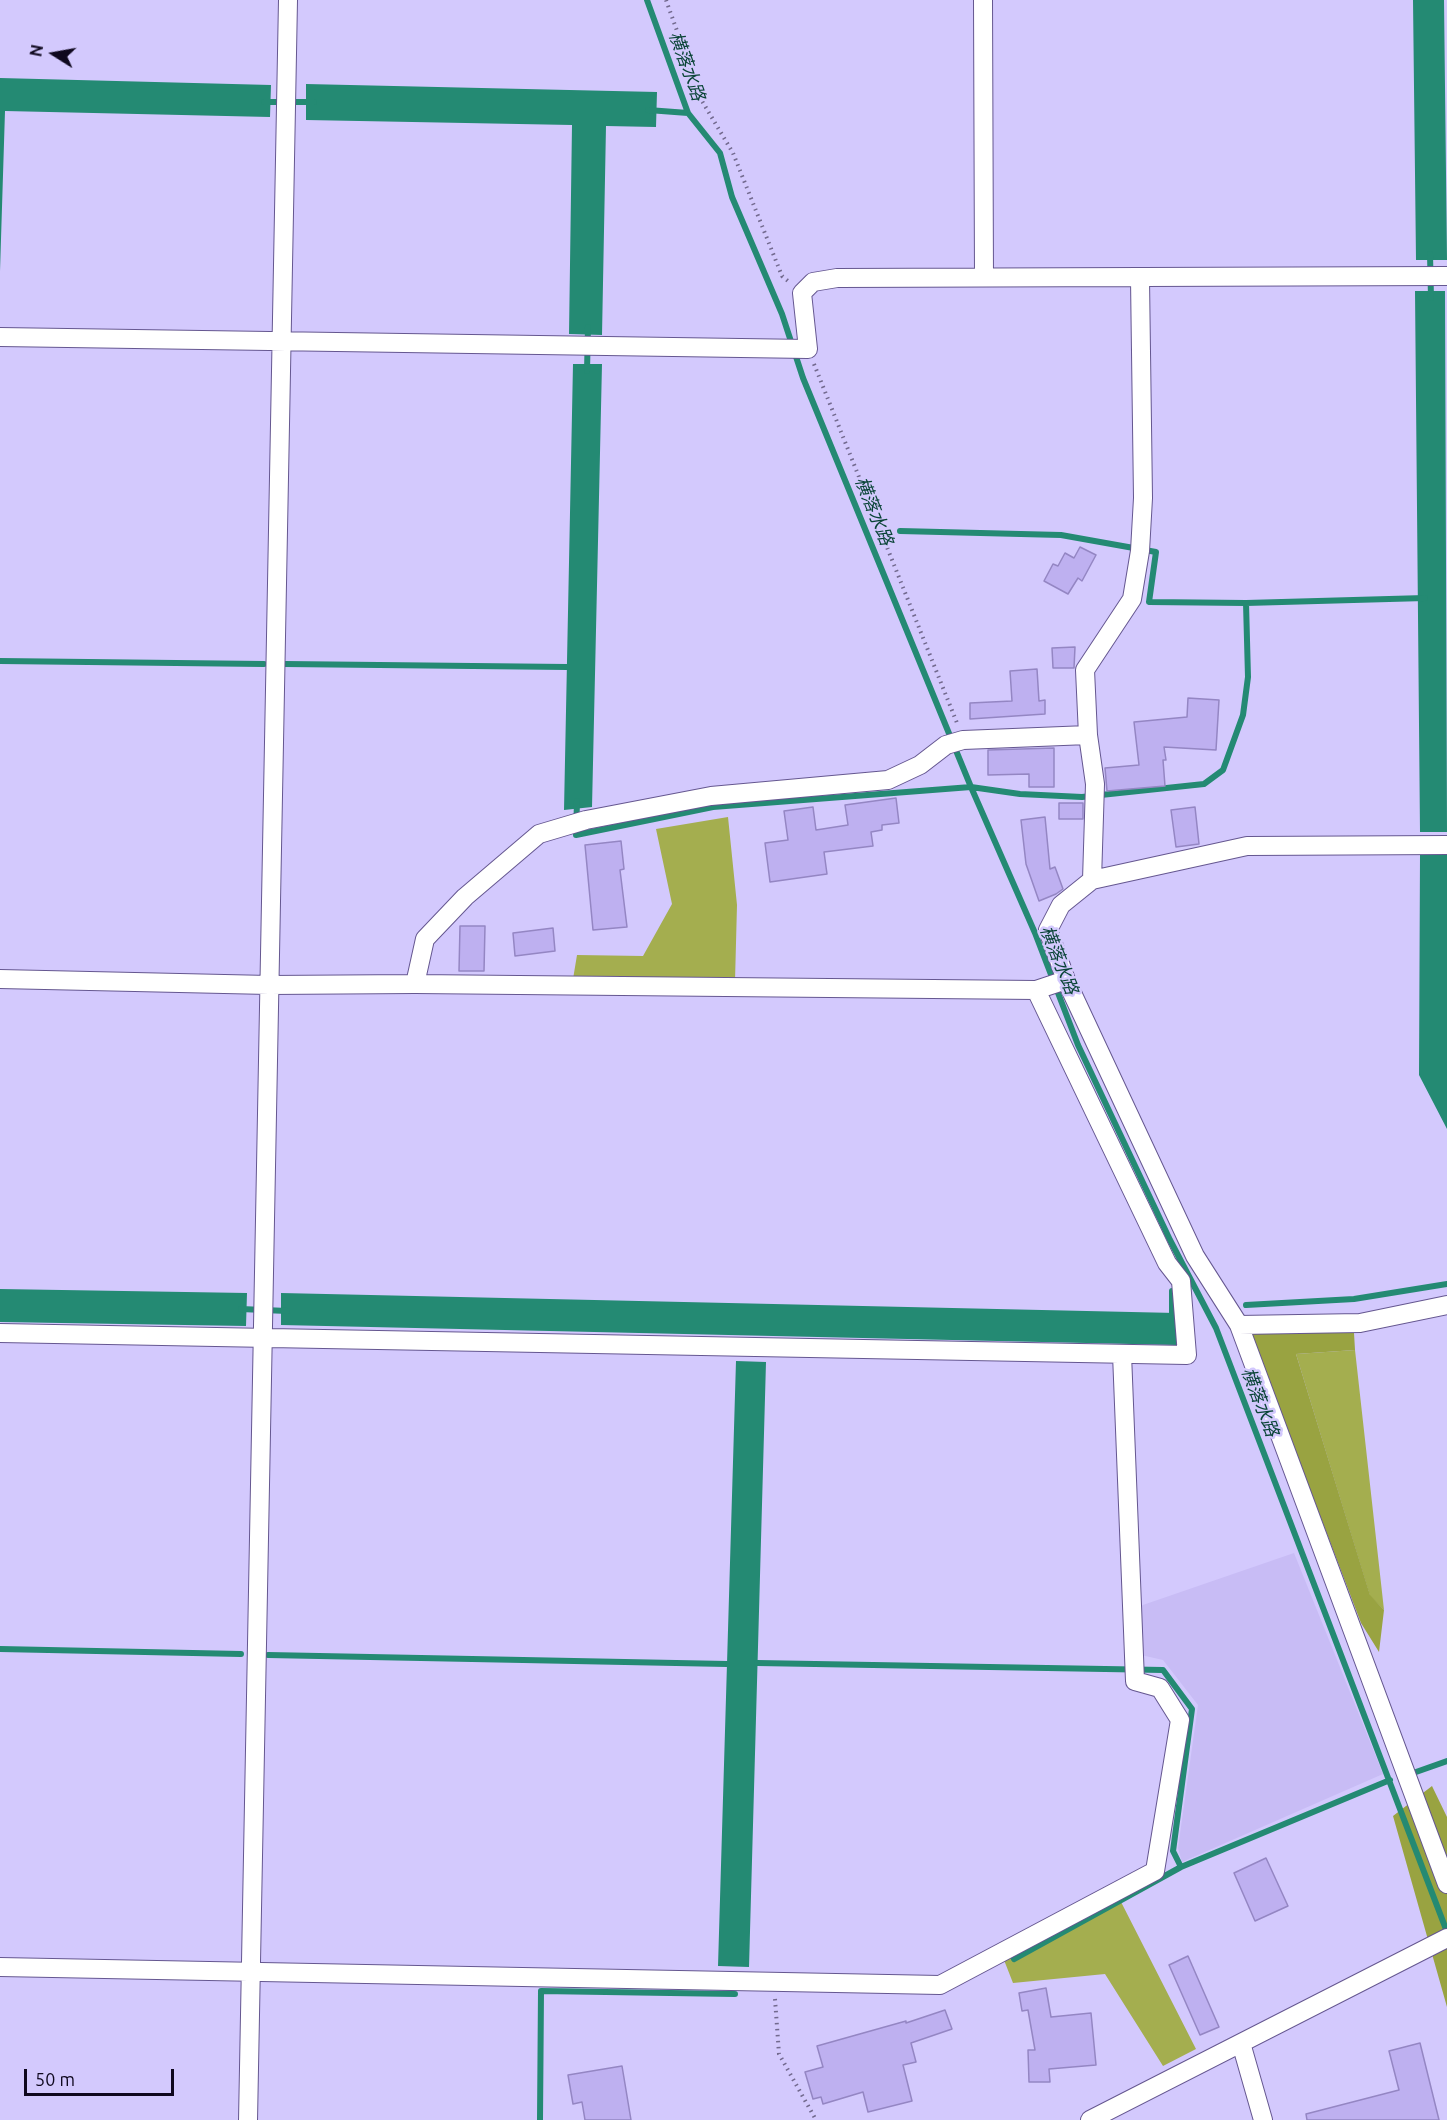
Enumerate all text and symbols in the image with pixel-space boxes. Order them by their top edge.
north arrow [24,24,84,84]
water label: 横落水路 [665,28,709,104]
text: N [26,43,46,58]
water label: 横落水路 [851,474,897,548]
water label: 横落水路 [1036,923,1082,997]
water label: 横落水路 [1237,1365,1283,1439]
scale bar [27,2057,177,2095]
text: 50 m [35,2069,75,2089]

